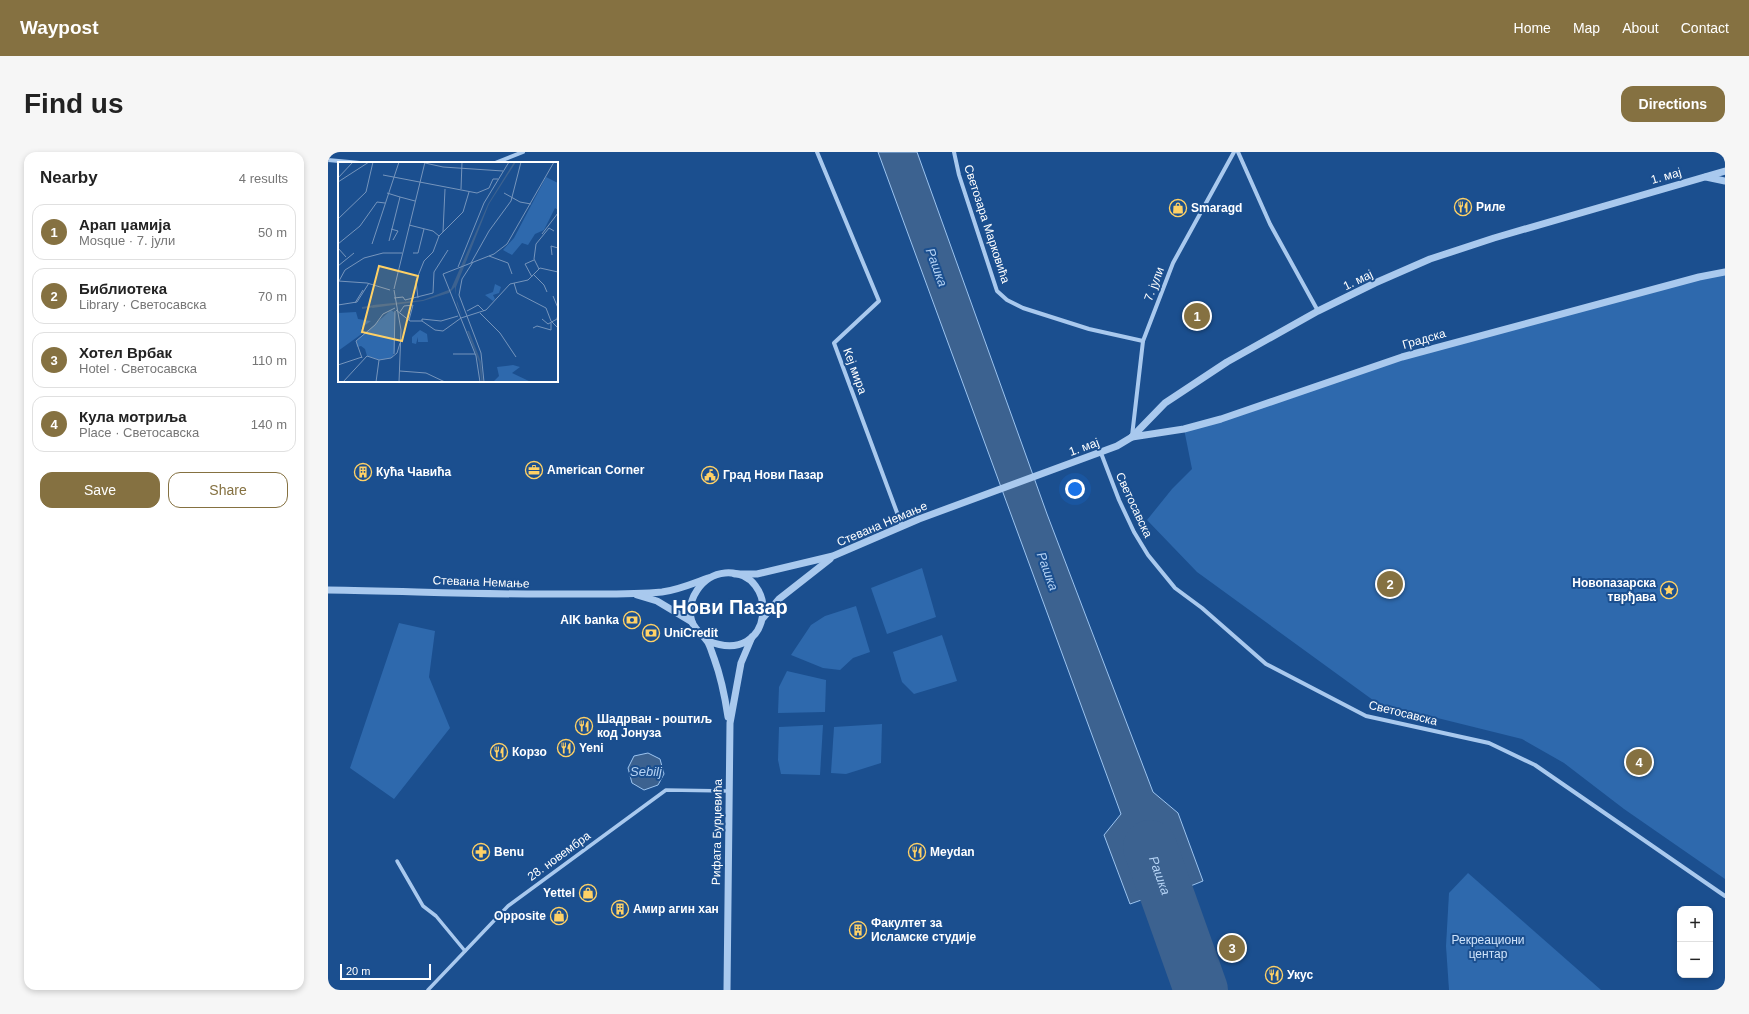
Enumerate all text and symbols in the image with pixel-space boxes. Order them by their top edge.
text: Waypost [20,17,98,38]
text: Home [1514,20,1551,36]
text: Map [1573,20,1600,36]
text: About [1622,20,1659,36]
text: Contact [1681,20,1729,36]
button: Directions [1621,86,1725,122]
text: Find us [24,88,124,119]
inset map [338,162,558,382]
street label: Светозара Марковића [961,163,1013,285]
street label: 1. мај [1649,165,1683,187]
text: Nearby [40,168,98,187]
text: 4 results [239,171,288,186]
restaurant icon: Риле [1453,197,1473,217]
shop icon: Smaragd [1168,198,1188,218]
place label: Риле [1476,200,1506,214]
place label: Smaragd [1191,201,1242,215]
text: Арап џамија [79,216,171,233]
text: 1 [50,225,58,240]
text: 50 m [258,225,287,240]
text: Mosque · 7. јули [79,233,175,248]
water label: Рашка [923,246,950,289]
street label: 7. јули [1141,265,1167,303]
street label: 1. мај [1341,267,1375,293]
text: Библиотека [79,280,167,297]
text: 2 [50,289,58,304]
text: 70 m [258,289,287,304]
text: Library · Светосавска [79,297,206,312]
pin: 1 [1184,301,1210,331]
street label: Градска [1401,326,1448,352]
text: Хотел Врбак [79,344,172,361]
street label: Кеј мира [840,346,870,396]
text: 3 [50,353,58,368]
text: 110 m [252,353,287,368]
text: Hotel · Светосавска [79,361,197,376]
text: Кула мотриља [79,408,187,425]
text: 4 [50,417,58,432]
text: 140 m [251,417,287,432]
text: Place · Светосавска [79,425,199,440]
street label: 1. мај [1067,435,1101,459]
office icon: American Corner [524,460,544,480]
building icon: Кућа Чавића [353,462,373,482]
place label: American Corner [547,463,645,477]
place label: Кућа Чавића [376,465,452,479]
public building icon: Град Нови Пазар [700,465,720,485]
place label: Град Нови Пазар [723,468,824,482]
street label: Светосавска [1113,470,1155,540]
button: Save [40,472,160,508]
button: Share [168,472,288,508]
your location [1065,479,1085,499]
street label: Стевана Немање [835,498,930,549]
water label: Рашка [1034,550,1061,593]
pin: 2 [1377,569,1403,599]
street label: Стевана Немање [432,573,530,591]
place label: Новопазарска тврђава [1572,576,1656,604]
place icon: Новопазарска тврђава [1659,580,1679,600]
district label: Нови Пазар [672,596,788,618]
bank icon: AIK banka [622,610,642,630]
place label: AIK banka [560,613,619,627]
bank icon: UniCredit [641,623,661,643]
place label: UniCredit [664,626,718,640]
street label: Светосавска [1367,698,1439,728]
place label: Шадрван - роштиљ код Јонуза [597,712,712,740]
restaurant icon: Шадрван - роштиљ код Јонуза [574,716,594,736]
restaurant icon: Yeni [556,738,576,758]
place label: Yeni [579,741,604,755]
restaurant icon: Корзо [489,742,509,762]
place label: Корзо [512,745,547,759]
pin: 4 [1626,747,1652,777]
water label: Sebilj [630,764,663,779]
street label: Рифата Бурџевића [709,778,725,885]
street label: 28. новембра [525,828,594,884]
pharmacy icon: Benu [471,842,491,862]
restaurant icon: Meydan [907,842,927,862]
place label: Benu [494,845,524,859]
place label: Meydan [930,845,975,859]
water label: Рашка [1146,854,1173,897]
shop icon: Yettel [578,883,598,903]
place label: Yettel [543,886,575,900]
building icon: Амир агин хан [610,899,630,919]
place label: Амир агин хан [633,902,719,916]
shop icon: Opposite [549,906,569,926]
map controls [1677,906,1713,978]
button: + [1677,906,1713,942]
place label: Opposite [494,909,546,923]
place label: Факултет за Исламске студије [871,916,977,944]
building icon: Факултет за Исламске студије [848,920,868,940]
pin: 3 [1219,933,1245,963]
park label: Рекреациони центар [1451,933,1525,961]
button: − [1677,942,1713,978]
scale bar [340,962,431,981]
text: 20 m [346,965,370,977]
restaurant icon: Укус [1264,965,1284,985]
place label: Укус [1287,968,1313,982]

